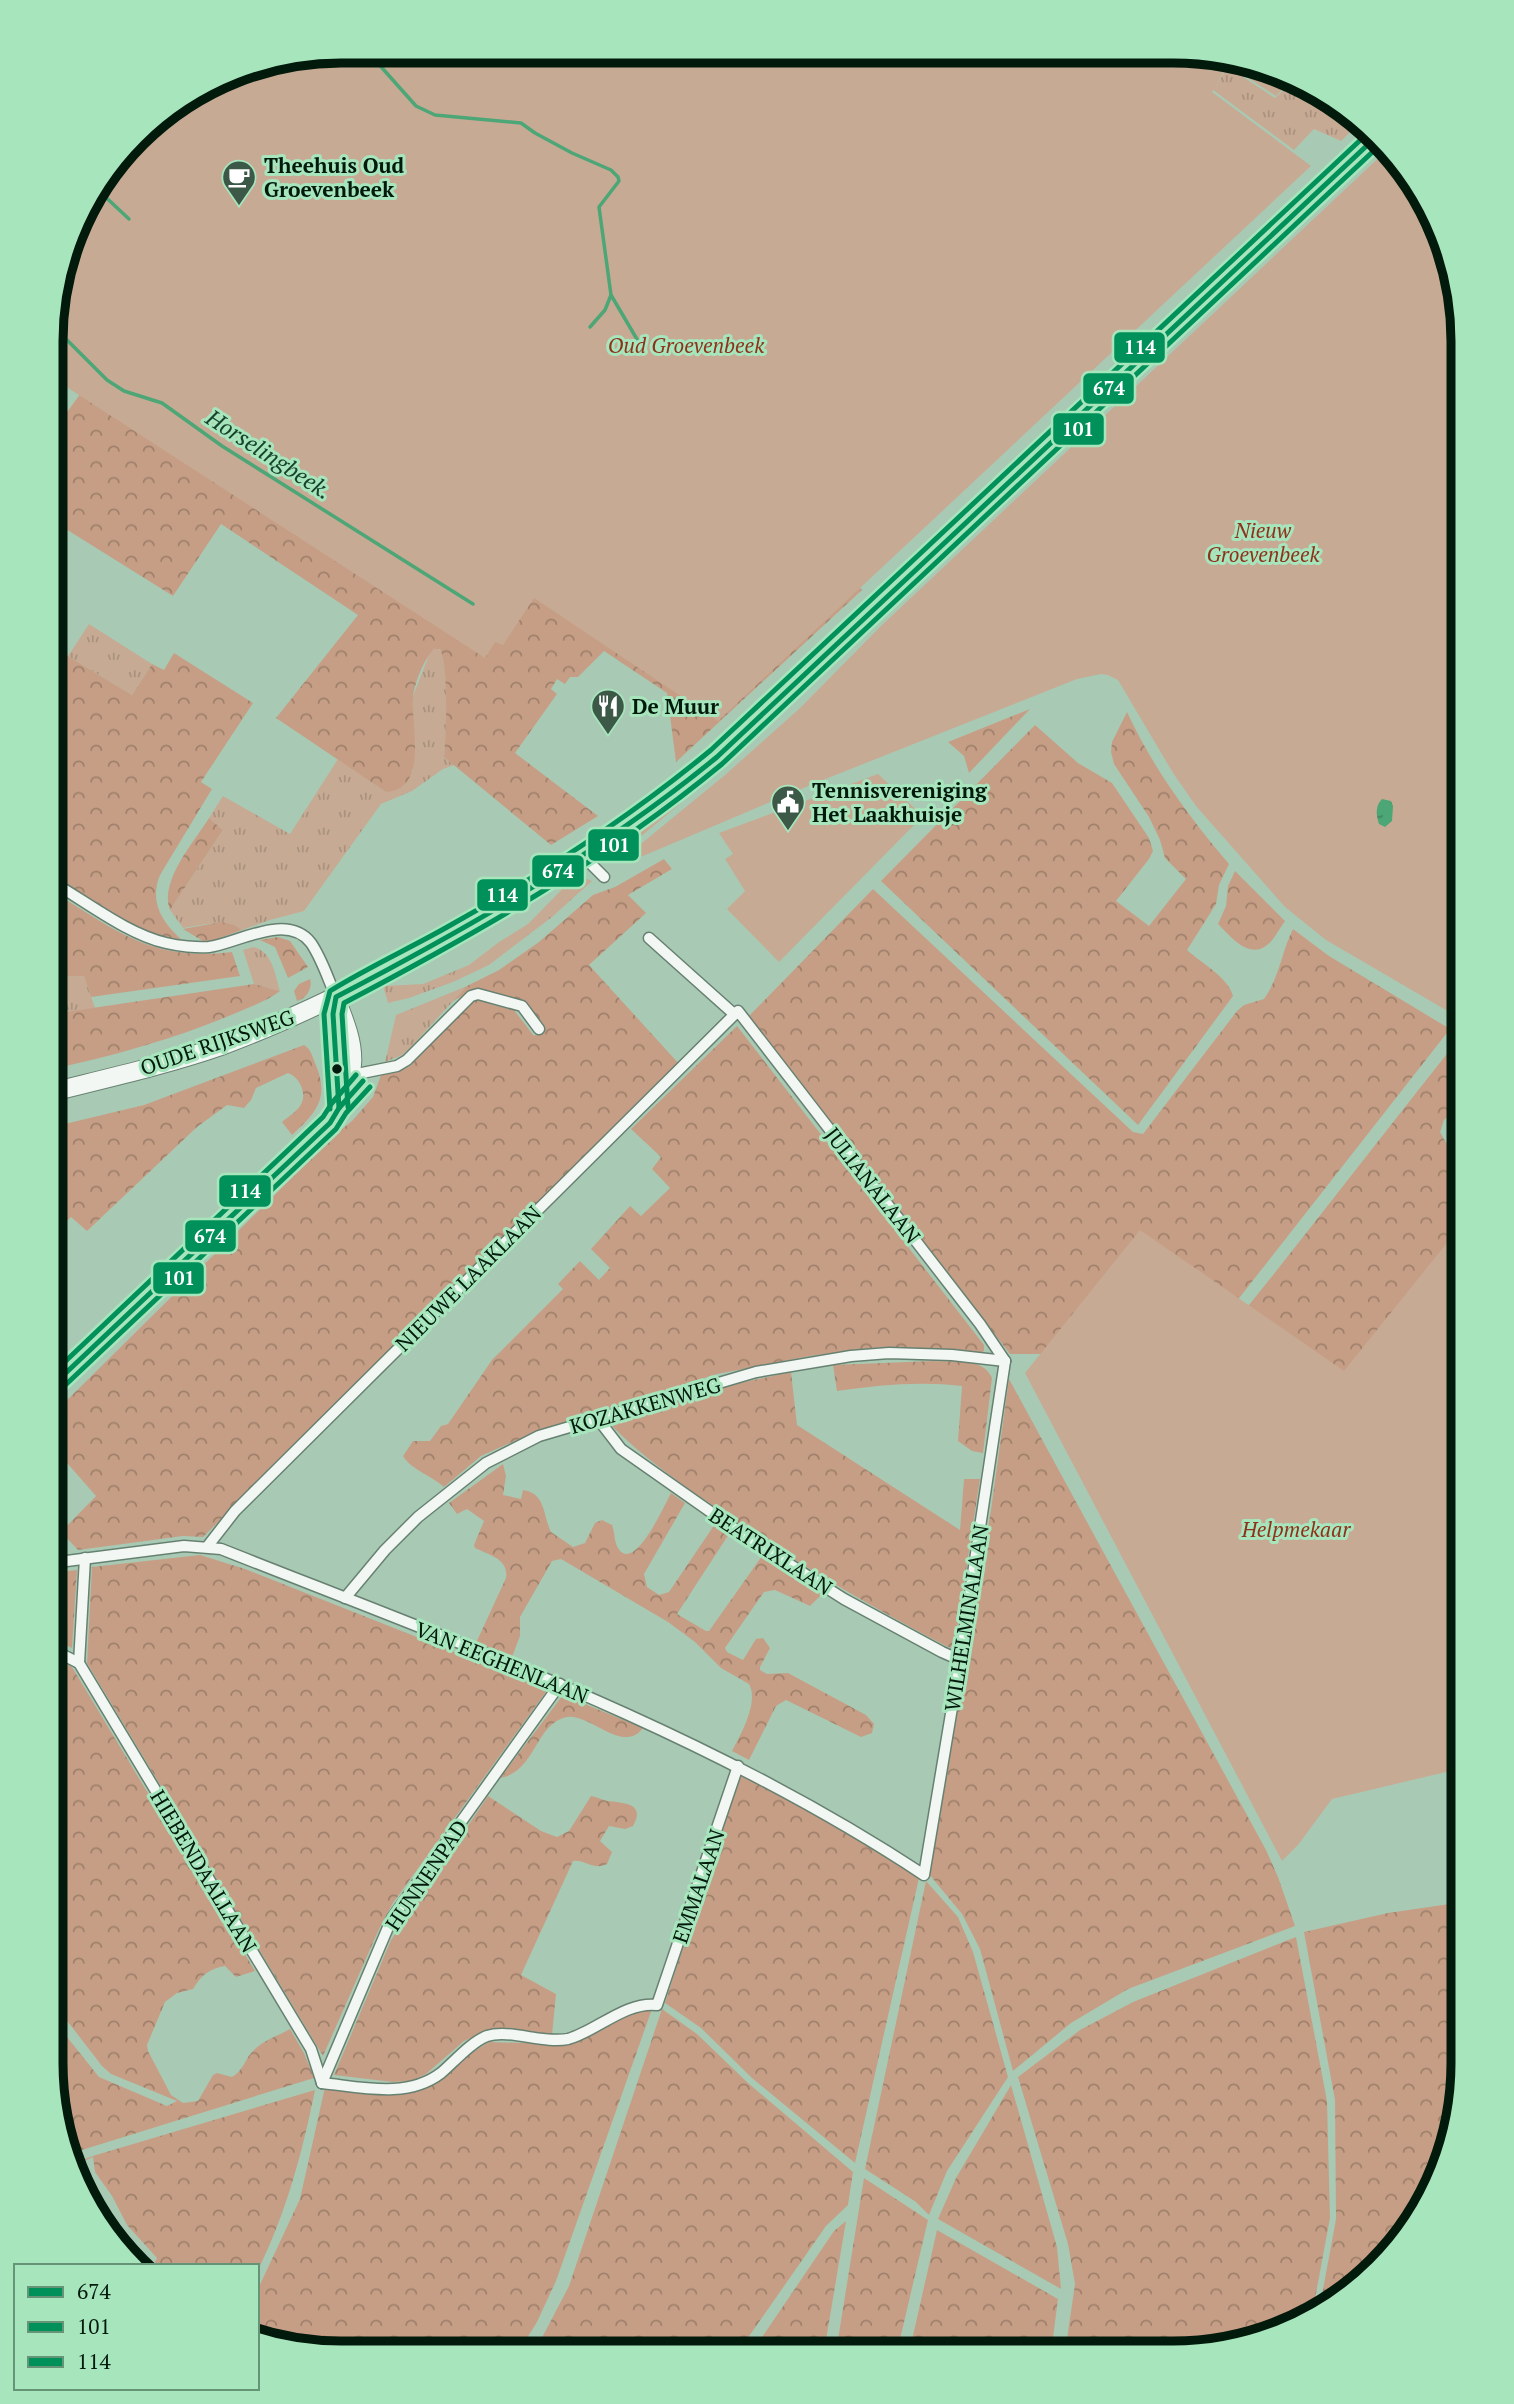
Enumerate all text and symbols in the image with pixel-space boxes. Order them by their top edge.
place label: Theehuis Oud Groevenbeek [264,151,405,203]
cafe icon: Theehuis Oud Groevenbeek [220,158,258,207]
park label: Oud Groevenbeek [608,331,765,359]
line badge: 114 [1113,331,1166,364]
text: 114 [1124,334,1156,359]
line badge: 674 [1082,372,1135,405]
text: 674 [1093,375,1125,400]
water label: Horselingbeek. [199,401,338,506]
line badge: 101 [1052,412,1105,446]
text: 101 [1062,416,1094,441]
park label: Nieuw Groevenbeek [1206,516,1320,568]
restaurant icon: De Muur [589,687,627,736]
place label: De Muur [632,692,719,720]
place label: Tennisvereniging Het Laakhuisje [812,776,988,828]
public building icon: Tennisvereniging Het Laakhuisje [769,783,807,832]
line badge: 101 [587,828,640,862]
text: 101 [598,832,630,857]
line badge: 674 [531,854,585,888]
text: 674 [542,858,574,883]
line badge: 114 [476,878,529,912]
text: 114 [486,882,518,907]
street label: OUDE RIJKSWEG [136,1002,298,1081]
unlabelled marker [330,1062,344,1076]
street label: JULIANALAAN [819,1121,927,1249]
line badge: 114 [218,1174,272,1208]
text: 114 [229,1178,261,1203]
street label: NIEUWE LAAKLAAN [389,1199,547,1357]
line badge: 674 [184,1219,237,1253]
text: 674 [194,1223,226,1248]
line badge: 101 [152,1261,205,1295]
text: 101 [163,1265,195,1290]
street label: KOZAKKENWEG [566,1370,724,1440]
street label: BEATRIXLAAN [704,1501,838,1601]
park label: Helpmekaar [1241,1515,1351,1543]
street label: WILHELMINALAAN [937,1523,995,1713]
street label: VAN EEGHENLAAN [411,1614,593,1710]
street label: HIEBENDAALLAAN [144,1785,264,1957]
street label: HUNNENPAD [379,1814,473,1936]
street label: EMMALAAN [665,1825,731,1947]
legend [14,2264,259,2390]
text: 674 [77,2277,111,2305]
text: 101 [77,2312,111,2340]
text: 114 [77,2347,111,2375]

